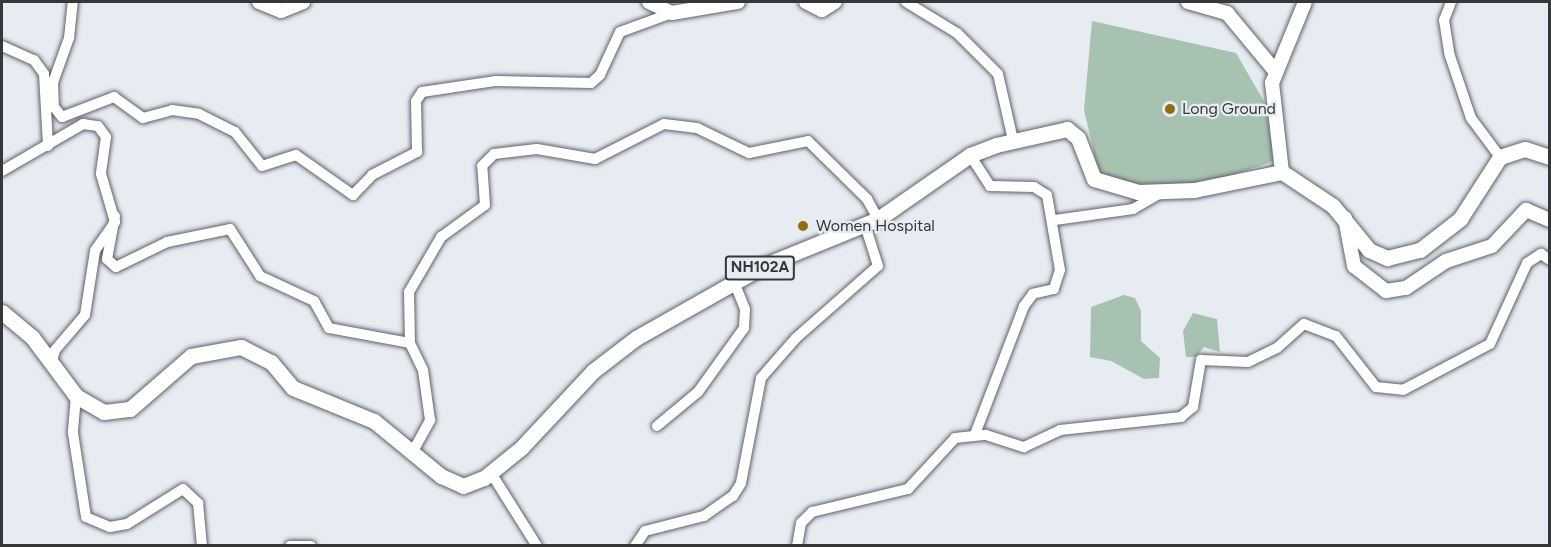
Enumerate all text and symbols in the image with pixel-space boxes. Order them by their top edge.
place label: Long Ground [1182,99,1276,119]
marker: Long Ground [1163,102,1177,116]
place label: Women Hospital [816,216,935,236]
marker: Women Hospital [794,217,812,235]
road number: NH102A [724,256,796,280]

